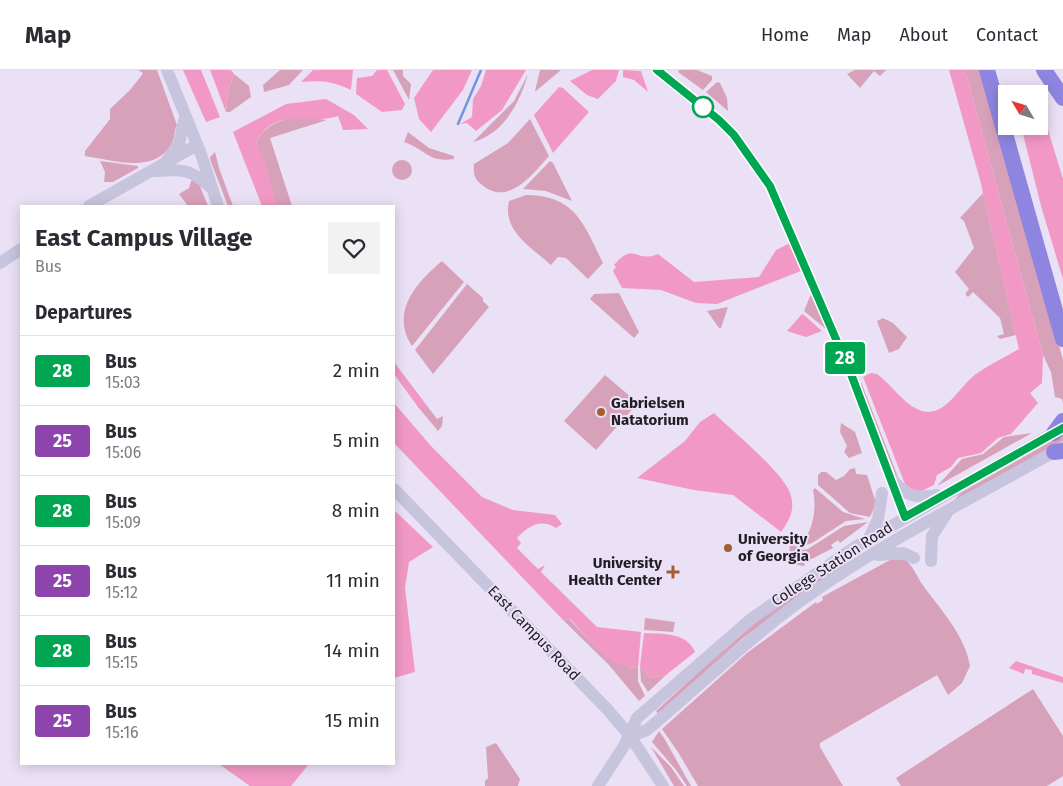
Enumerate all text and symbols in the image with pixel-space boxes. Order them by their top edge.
text: Map [25,21,71,49]
text: Home [761,24,809,46]
text: Map [837,24,871,46]
text: About [899,24,948,46]
text: Contact [976,24,1038,46]
north arrow [998,85,1048,135]
map controls [998,85,1048,135]
unlabelled marker [692,96,714,118]
button: heart [328,222,380,274]
text: East Campus Village [35,224,253,252]
text: Bus [35,257,62,276]
text: Departures [35,301,132,324]
line badge: 28 [822,342,868,374]
text: 28 [835,347,855,369]
text: Bus [105,350,137,373]
text: 2 min [333,359,380,382]
text: 28 [53,360,72,382]
text: 15:03 [105,373,141,392]
place label: Gabrielsen Natatorium [611,394,689,429]
marker: Gabrielsen Natatorium [595,406,607,418]
text: Bus [105,420,137,443]
text: 5 min [333,429,380,452]
text: 25 [53,430,72,452]
text: 15:06 [105,443,141,462]
text: Bus [105,490,137,513]
text: 8 min [332,499,380,522]
text: 28 [53,500,72,522]
text: 15:09 [105,513,141,532]
street label: College Station Road [768,518,896,610]
place label: University of Georgia [738,530,809,565]
marker: University of Georgia [722,542,734,554]
place label: University Health Center [568,554,663,589]
text: Bus [105,560,137,583]
marker: University Health Center [666,565,680,579]
text: 11 min [326,569,380,592]
text: 25 [53,570,72,592]
street label: East Campus Road [484,582,584,684]
text: 15:12 [105,583,138,602]
text: Bus [105,630,137,653]
text: 14 min [324,639,380,662]
text: 28 [53,640,72,662]
text: 15:15 [105,653,138,672]
text: Bus [105,700,137,723]
text: 15 min [324,709,380,732]
text: 25 [53,710,72,732]
text: 15:16 [105,723,139,742]

